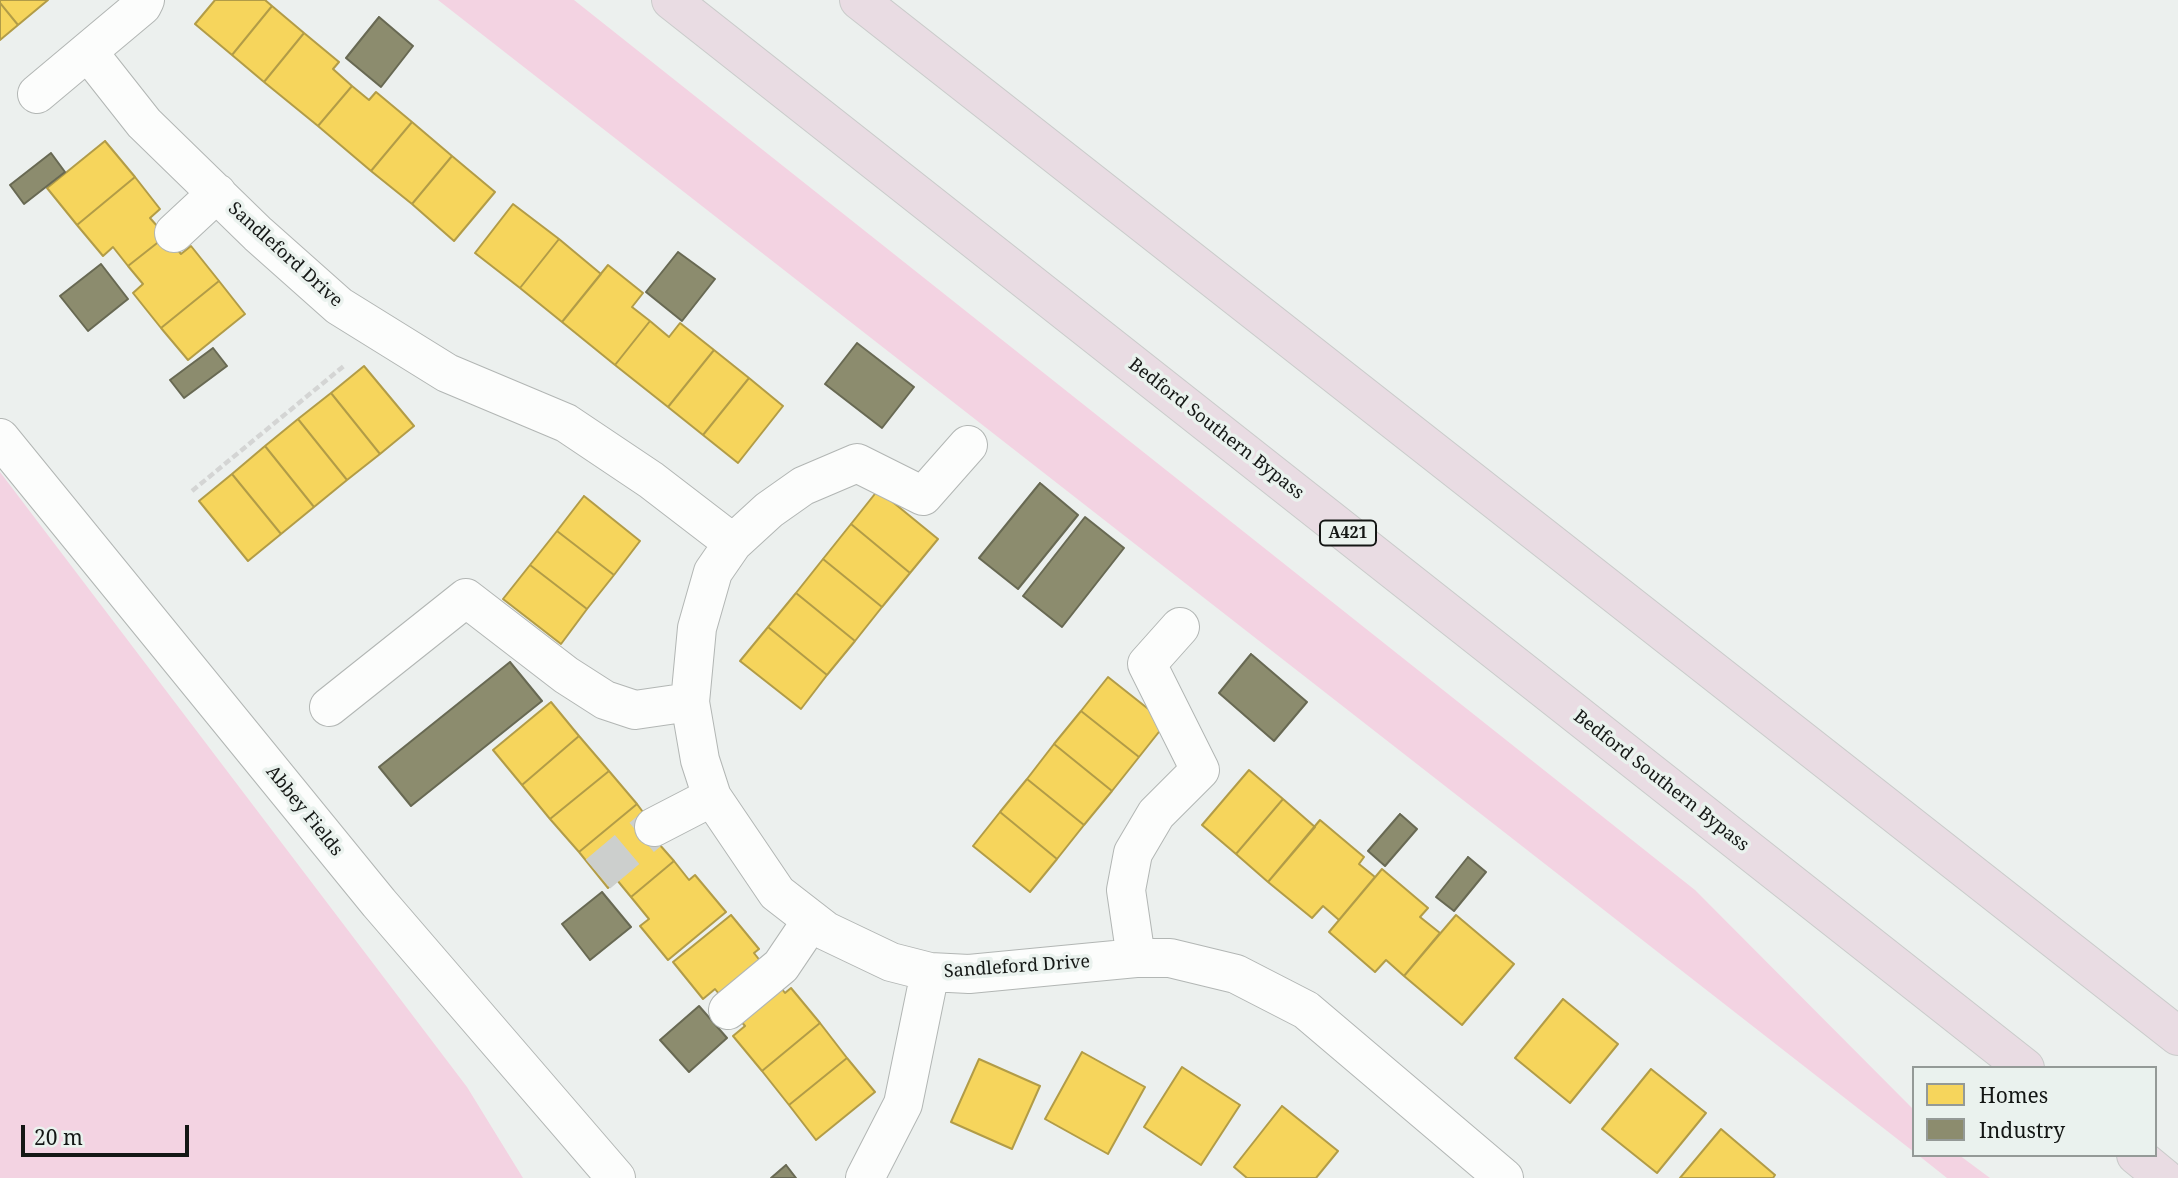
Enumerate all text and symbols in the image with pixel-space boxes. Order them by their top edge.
street label: Sandleford Drive [223,198,347,312]
street label: Bedford Southern Bypass [1124,354,1308,504]
road number: A421 [1320,520,1376,546]
street label: Bedford Southern Bypass [1569,706,1753,856]
street label: Abbey Fields [261,761,347,861]
street label: Sandleford Drive [943,951,1091,983]
legend [1912,1066,2157,1157]
text: Homes [1979,1081,2048,1109]
scale bar [24,1112,192,1156]
text: Industry [1979,1116,2065,1144]
text: 20 m [34,1123,83,1151]

